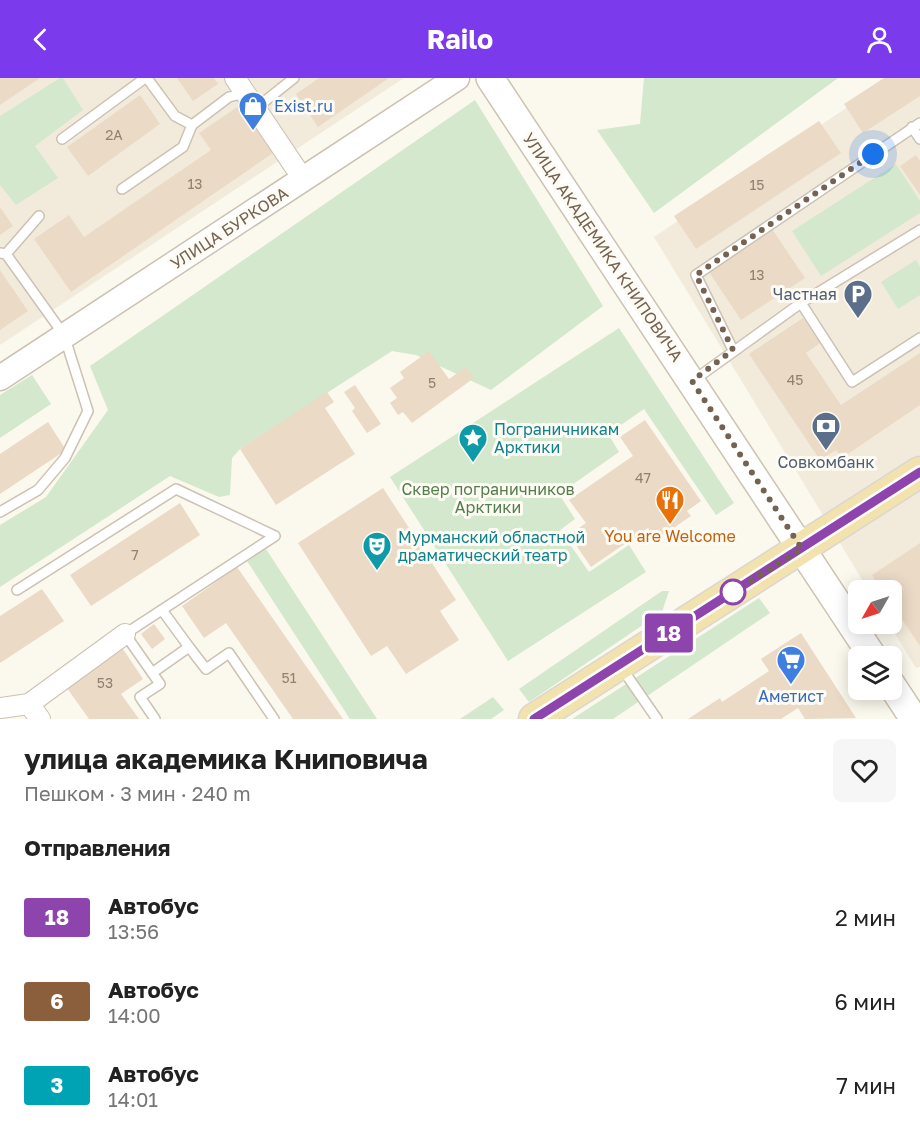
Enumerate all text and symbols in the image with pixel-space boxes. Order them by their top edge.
icon: back [24,23,57,56]
text: Railo [427,23,493,55]
icon: person [863,23,896,56]
shop icon: Exist.ru [237,90,269,132]
place label: Exist.ru [274,96,333,116]
house number: 2А [105,126,123,143]
street label: УЛИЦА АКАДЕМИКА КНИПОВИЧА [519,129,687,365]
your location [858,139,888,169]
house number: 13 [188,175,202,192]
house number: 15 [750,176,764,193]
street label: УЛИЦА БУРКОВА [166,182,292,273]
house number: 13 [750,266,764,283]
parking icon: Частная [842,278,874,320]
place label: Частная [773,284,837,304]
house number: 45 [787,371,803,388]
house number: 5 [428,374,436,391]
bank icon: Совкомбанк [810,410,842,452]
place label: Пограничникам Арктики [494,419,619,457]
place icon: Пограничникам Арктики [457,422,489,464]
place label: Совкомбанк [777,452,875,472]
house number: 47 [635,469,651,486]
park label: Сквер пограничников Арктики [401,479,575,517]
restaurant icon: You are Welcome [654,484,686,526]
place label: You are Welcome [604,526,736,546]
place label: Мурманский областной драматический театр [398,527,585,565]
theatre icon: Мурманский областной драматический театр [361,530,393,572]
house number: 7 [131,546,139,563]
unlabelled marker [720,579,746,605]
north arrow [848,580,902,634]
map controls [848,580,902,700]
line badge: 18 [642,614,696,652]
text: 18 [657,620,681,646]
supermarket icon: Аметист [775,644,807,686]
button: layers [848,646,902,700]
house number: 51 [282,669,297,686]
house number: 53 [97,674,113,691]
place label: Аметист [758,686,824,706]
button: heart [833,739,896,802]
text: улица академика Книповича [24,742,428,775]
text: Пешком · 3 мин · 240 m [24,781,251,805]
text: Отправления [24,834,170,861]
text: Автобус [108,892,199,919]
text: 18 [45,904,69,930]
text: 2 мин [835,904,896,931]
text: 13:56 [108,919,159,943]
text: Автобус [108,976,199,1003]
text: 6 [50,988,64,1014]
text: 6 мин [835,988,896,1015]
text: 14:00 [108,1003,161,1027]
text: Автобус [108,1060,199,1087]
text: 3 [51,1072,63,1098]
text: 7 мин [836,1072,896,1099]
text: 14:01 [108,1087,158,1111]

